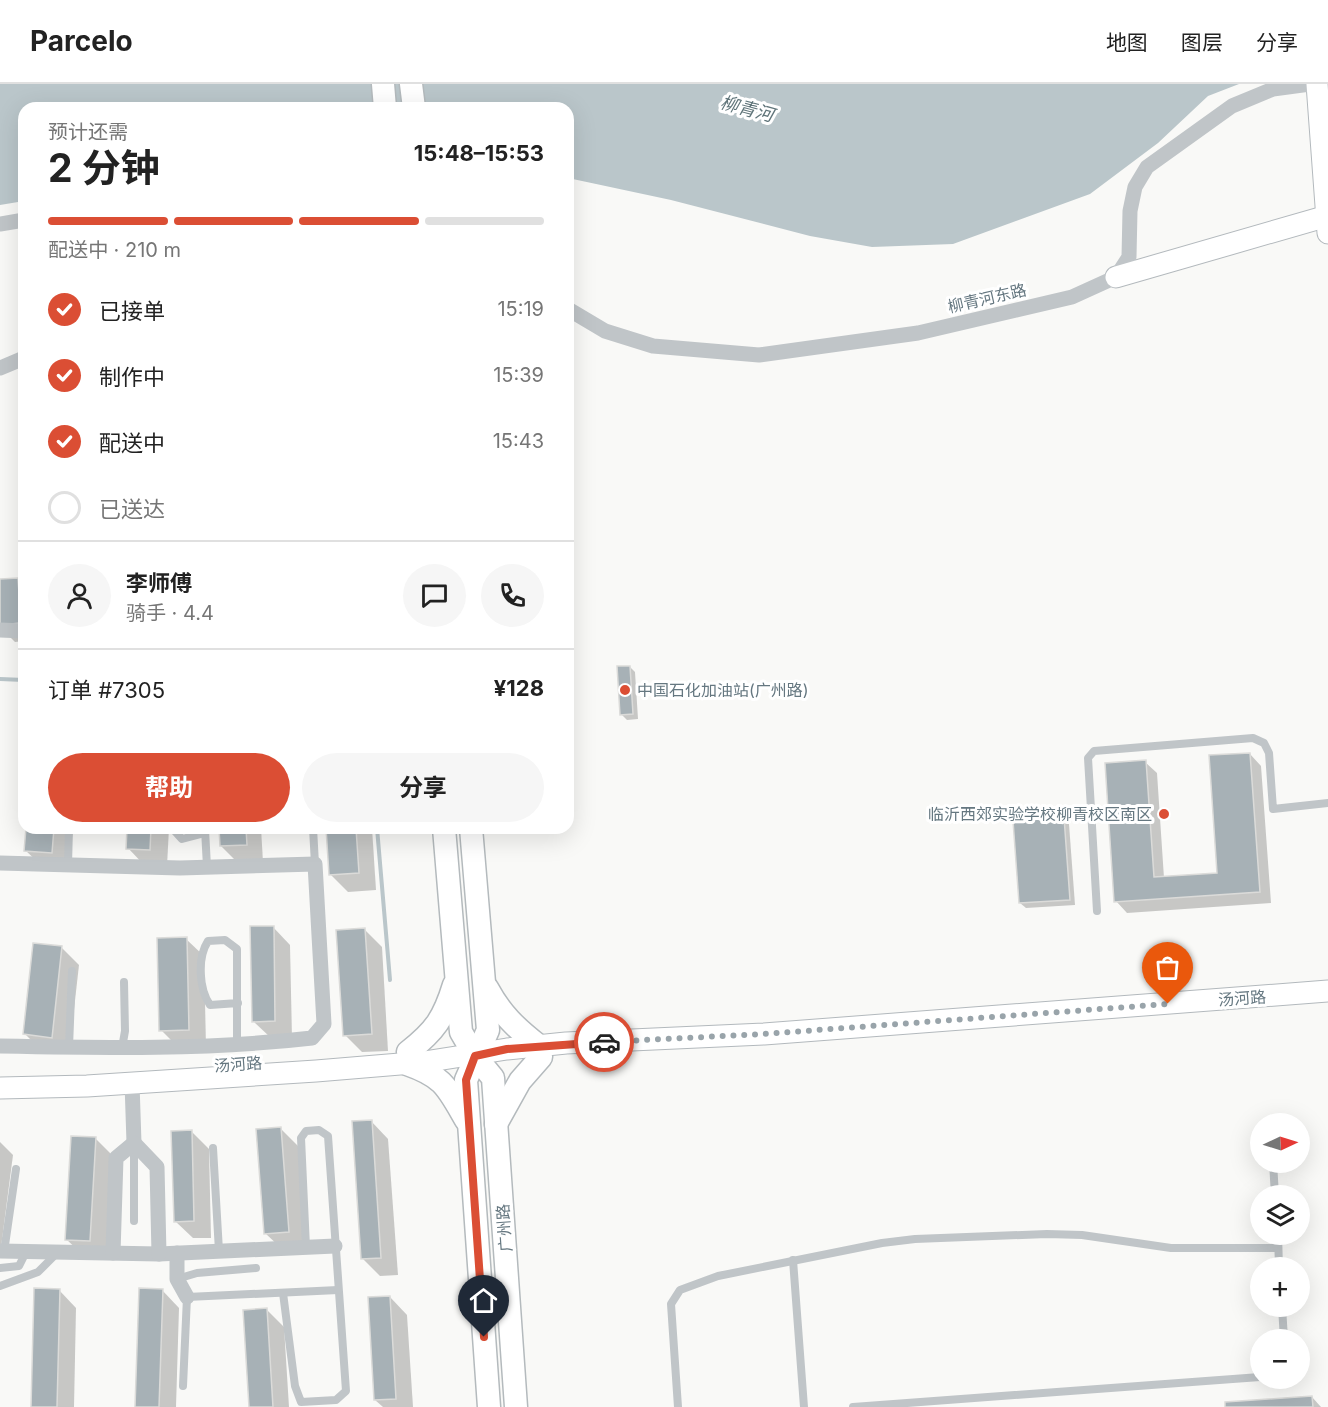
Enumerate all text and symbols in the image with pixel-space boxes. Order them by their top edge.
text: Parcelo [30,24,133,58]
text: 地图 [1106,30,1148,55]
text: 图层 [1181,30,1223,55]
text: 分享 [1256,30,1298,55]
water label: 柳青河 [718,91,779,126]
text: 预计还需 [48,120,128,144]
text: 15:48–15:53 [414,140,544,166]
text: 2 分钟 [48,144,160,191]
text: 配送中 · 210 m [48,238,181,262]
street label: 柳青河东路 [946,279,1028,317]
icon: check [48,293,81,326]
text: 15:19 [497,297,544,321]
text: 已接单 [99,298,165,324]
icon: check [48,359,81,392]
text: 15:39 [493,363,544,387]
text: 制作中 [99,364,165,390]
icon: check [48,425,81,458]
text: 15:43 [493,429,544,453]
text: 配送中 [99,430,165,456]
text: 已送达 [99,496,165,522]
button: person [48,564,111,627]
button: chat [403,564,466,627]
button: phone [481,564,544,627]
text: 李师傅 [126,570,192,596]
text: 骑手 · 4.4 [126,601,214,625]
text: ¥128 [494,675,544,701]
text: 订单 #7305 [48,677,165,703]
place label: 中国石化加油站(广州路) [637,680,809,700]
marker: 中国石化加油站(广州路) [618,683,632,697]
button: 帮助 [48,753,290,822]
button: 分享 [302,753,544,822]
place label: 临沂西郊实验学校柳青校区南区 [928,804,1152,824]
marker: 临沂西郊实验学校柳青校区南区 [1157,807,1171,821]
pin [1142,942,1193,1004]
icon: bag [1151,951,1184,984]
street label: 汤河路 [1217,986,1267,1010]
courier [574,1012,634,1072]
icon: car [588,1026,621,1059]
street label: 汤河路 [213,1052,263,1076]
north arrow [1250,1113,1310,1173]
map controls [1250,1113,1310,1389]
button: layers [1250,1185,1310,1245]
street label: 广州路 [492,1203,516,1253]
button: + [1250,1257,1310,1317]
pin [458,1275,509,1337]
icon: home [467,1284,500,1317]
button: − [1250,1329,1310,1389]

